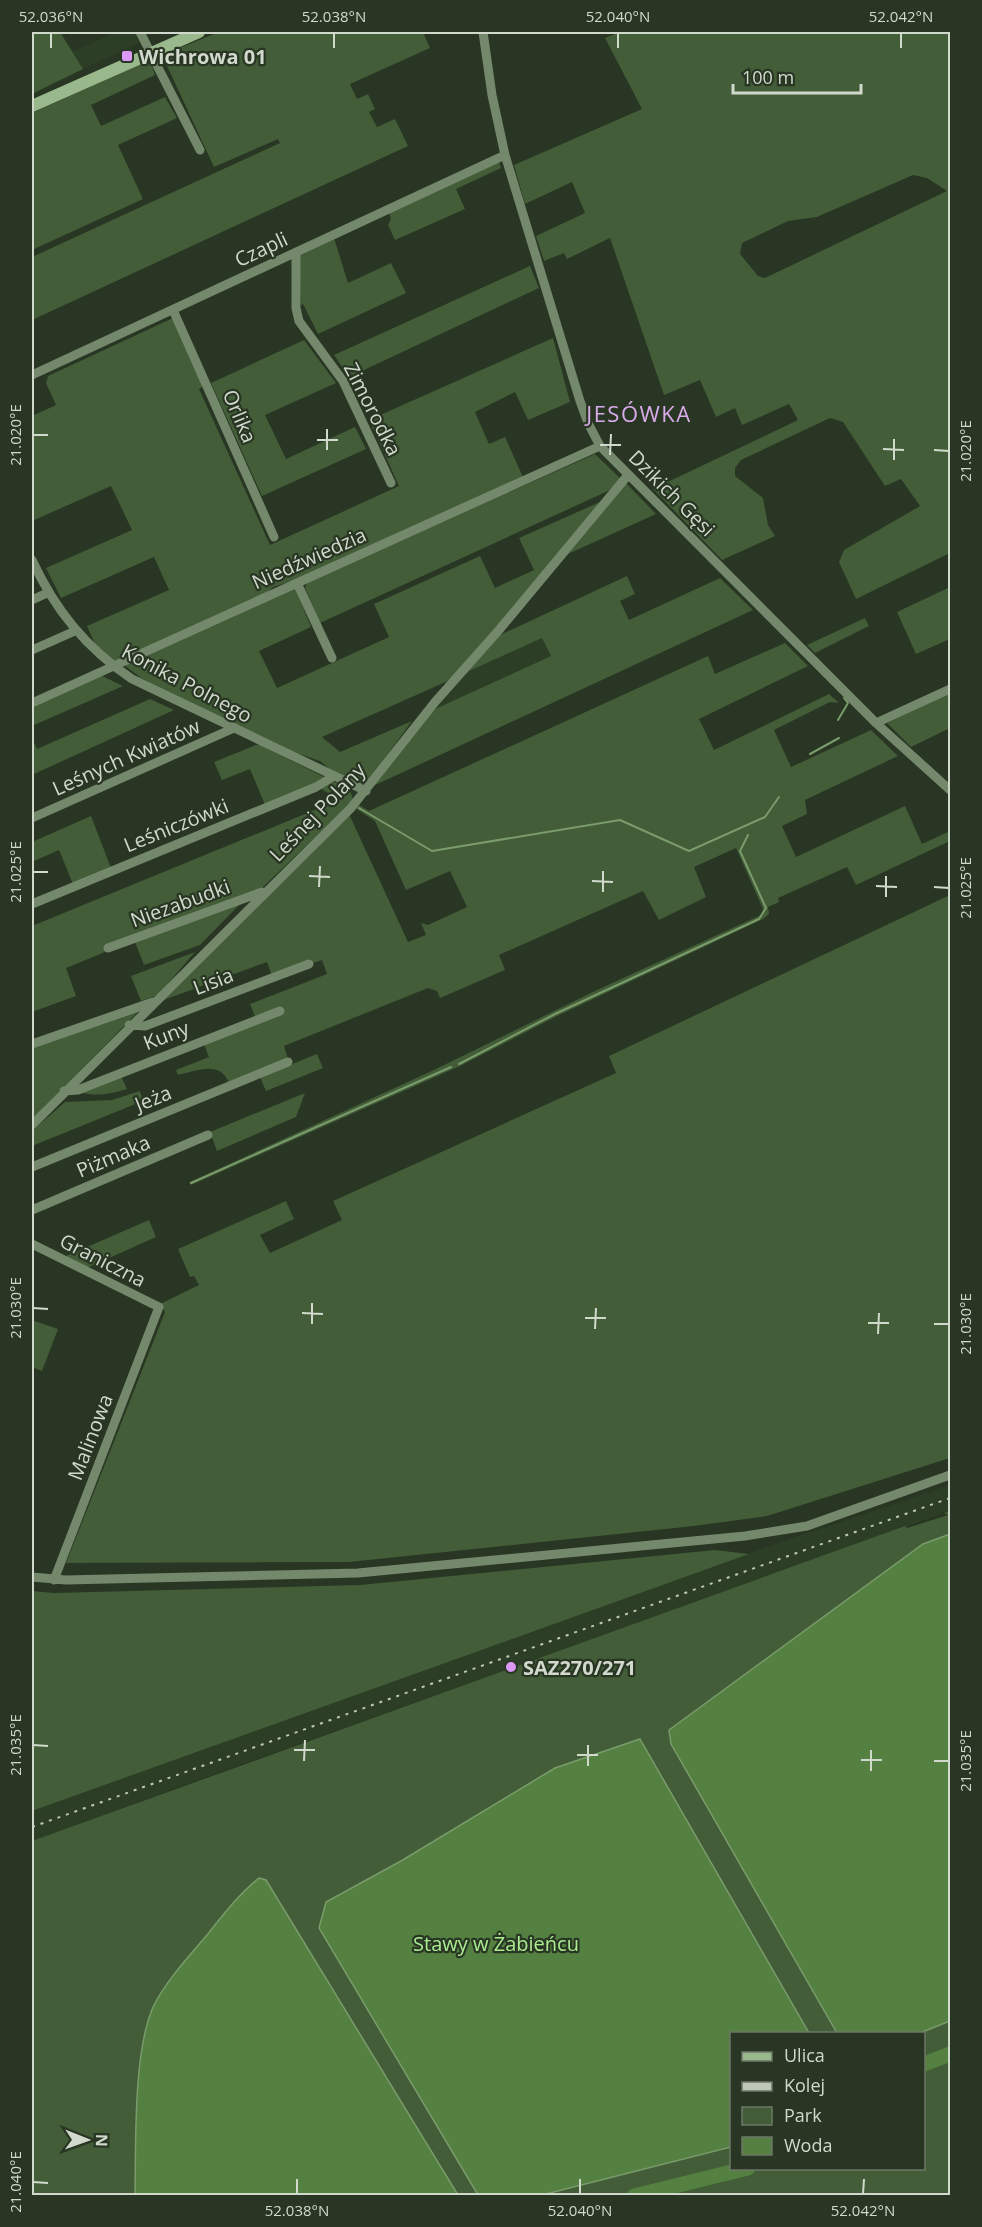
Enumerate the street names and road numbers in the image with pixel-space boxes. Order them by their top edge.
street label: Czapli [230,225,292,273]
street label: Zimorodka [338,358,408,460]
street label: Orlika [217,385,263,447]
street label: Dzikich Gęsi [623,444,721,542]
street label: Niedźwiedzia [248,521,370,595]
street label: Konika Polnego [117,637,257,729]
street label: Leśnych Kwiatów [48,712,205,802]
street label: Leśnej Polany [263,756,372,867]
street label: Leśniczówki [120,792,232,858]
street label: Niezabudki [126,873,234,933]
street label: Lisia [189,961,237,1001]
street label: Kuny [139,1014,194,1056]
street label: Jeża [129,1079,175,1118]
street label: Piżmaka [72,1128,154,1184]
street label: Graniczna [55,1227,151,1293]
street label: Malinowa [61,1390,119,1484]

